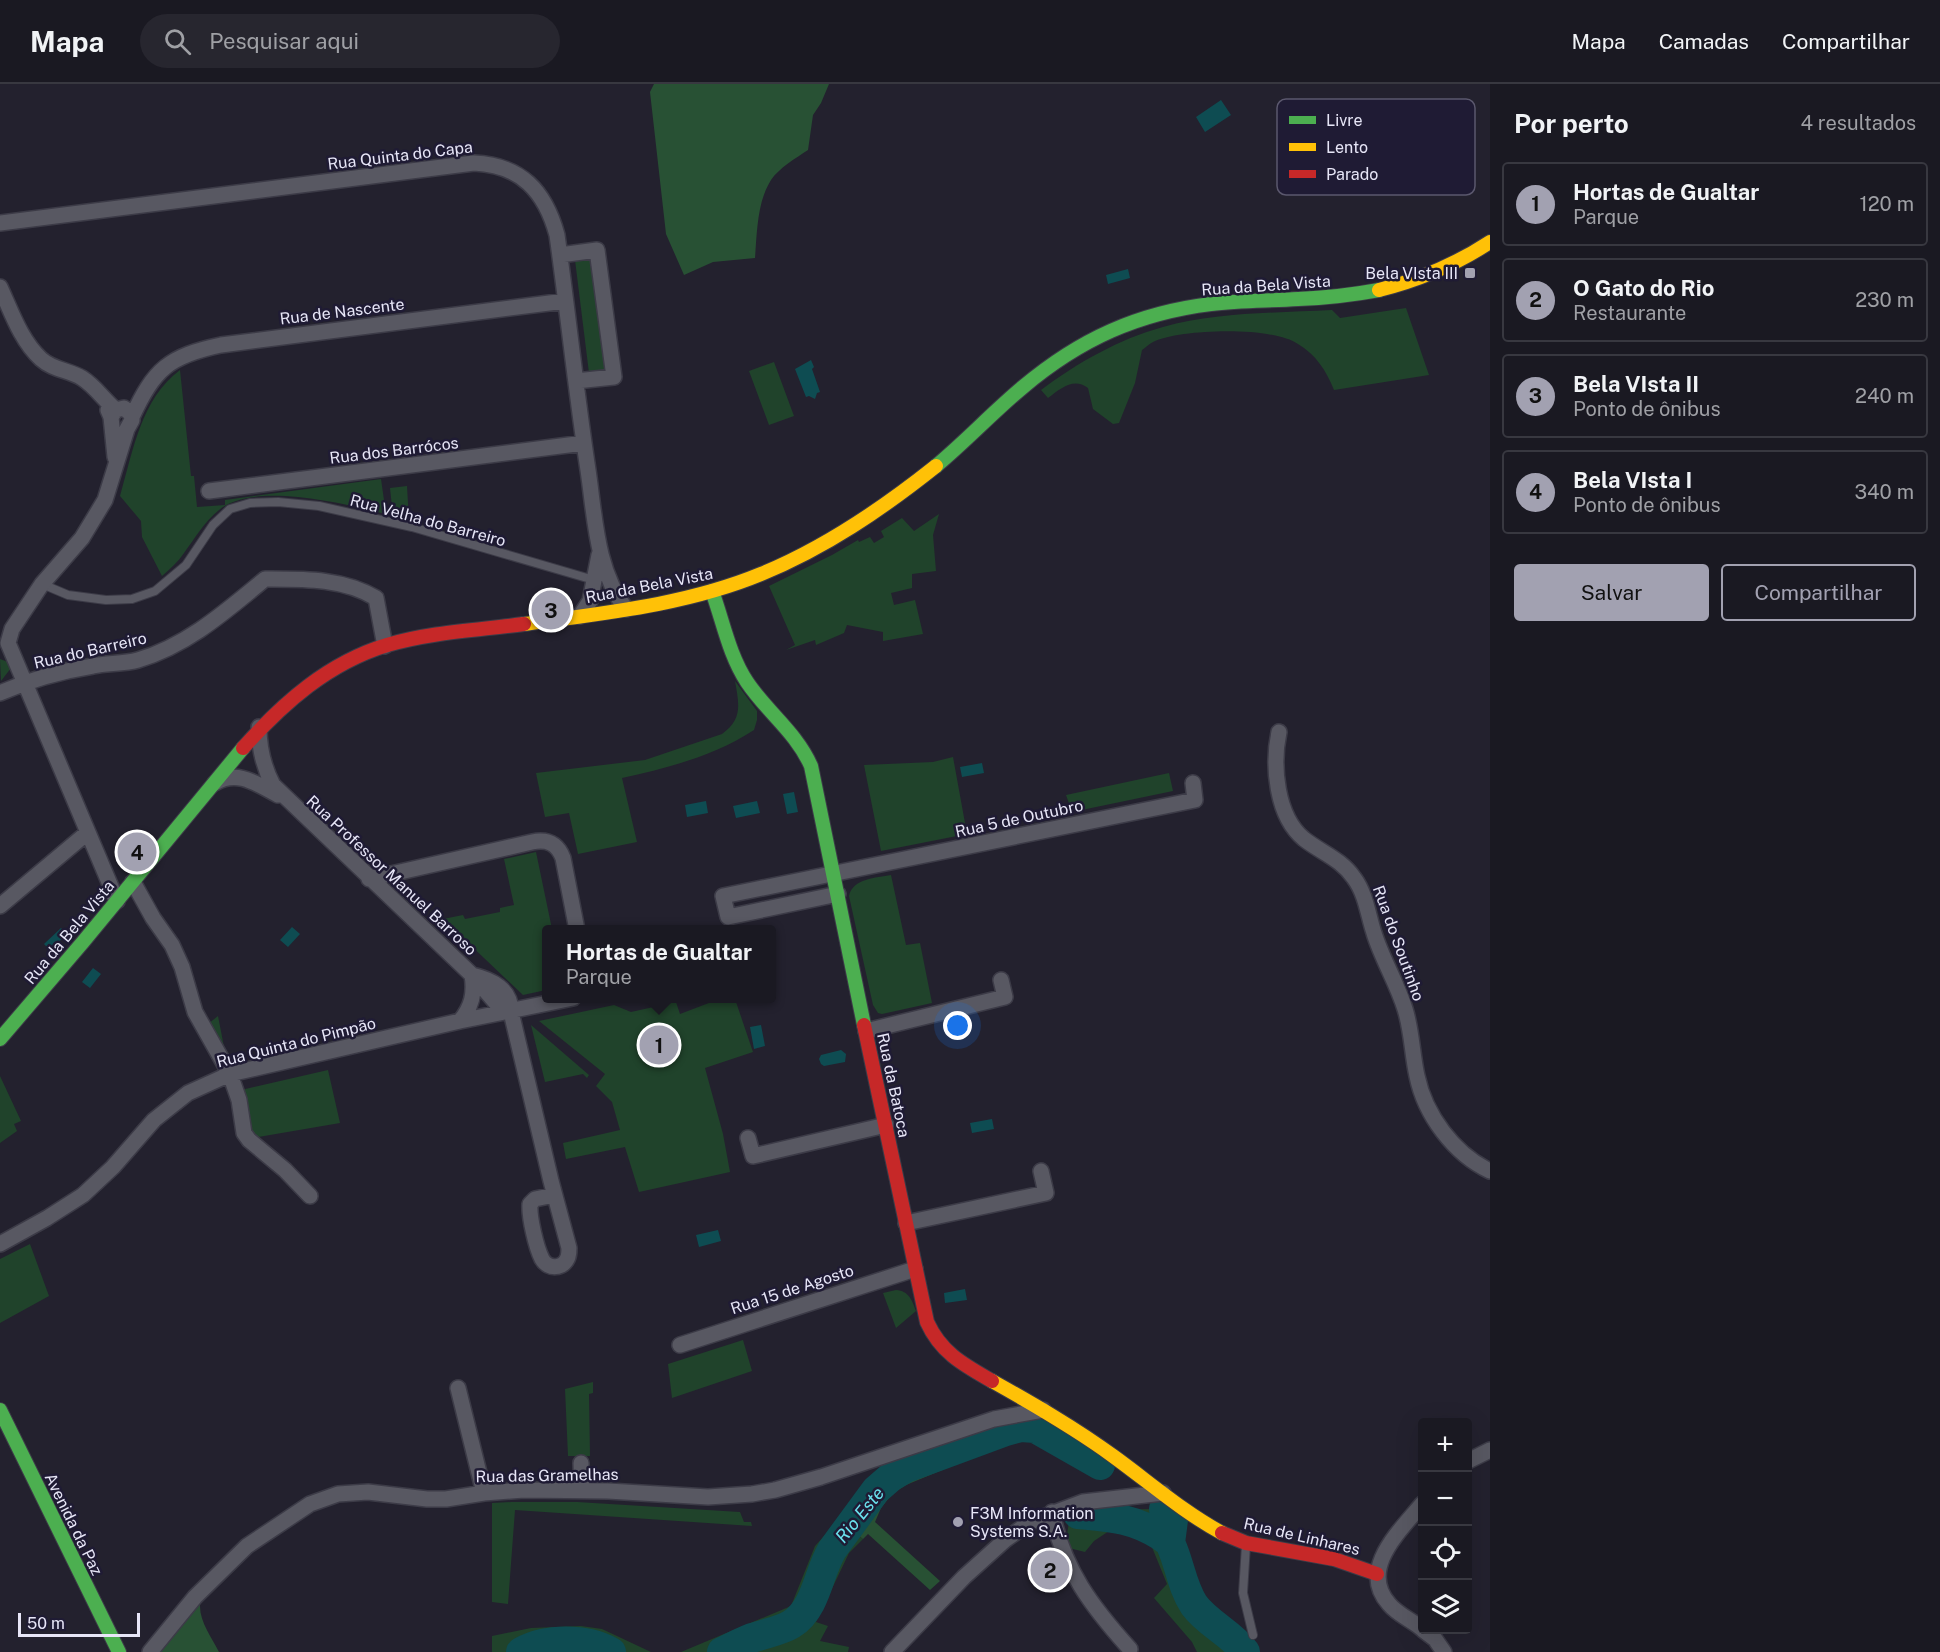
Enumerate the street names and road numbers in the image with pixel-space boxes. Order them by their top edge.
street label: Rua Quinta do Capa [326,137,474,174]
street label: Rua da Bela Vista [1201,272,1331,299]
street label: Rua de Nascente [279,294,405,329]
street label: Rua dos Barrócos [329,433,460,468]
street label: Rua Velha do Barreiro [348,491,508,550]
street label: Rua da Bela Vista [584,564,714,607]
street label: Rua do Barreiro [32,628,148,673]
street label: Rua Professor Manuel Barroso [303,791,481,959]
street label: Rua 5 de Outubro [953,796,1085,841]
street label: Rua da Bela Vista [21,877,118,988]
street label: Rua do Soutinho [1369,883,1428,1004]
street label: Rua Quinta do Pimpão [215,1013,378,1071]
street label: Rua da Batoca [873,1031,914,1139]
street label: Rua 15 de Agosto [728,1261,856,1318]
street label: Rua das Gramelhas [475,1465,619,1486]
street label: Avenida da Paz [41,1470,107,1579]
street label: Rua de Linhares [1242,1514,1362,1559]

